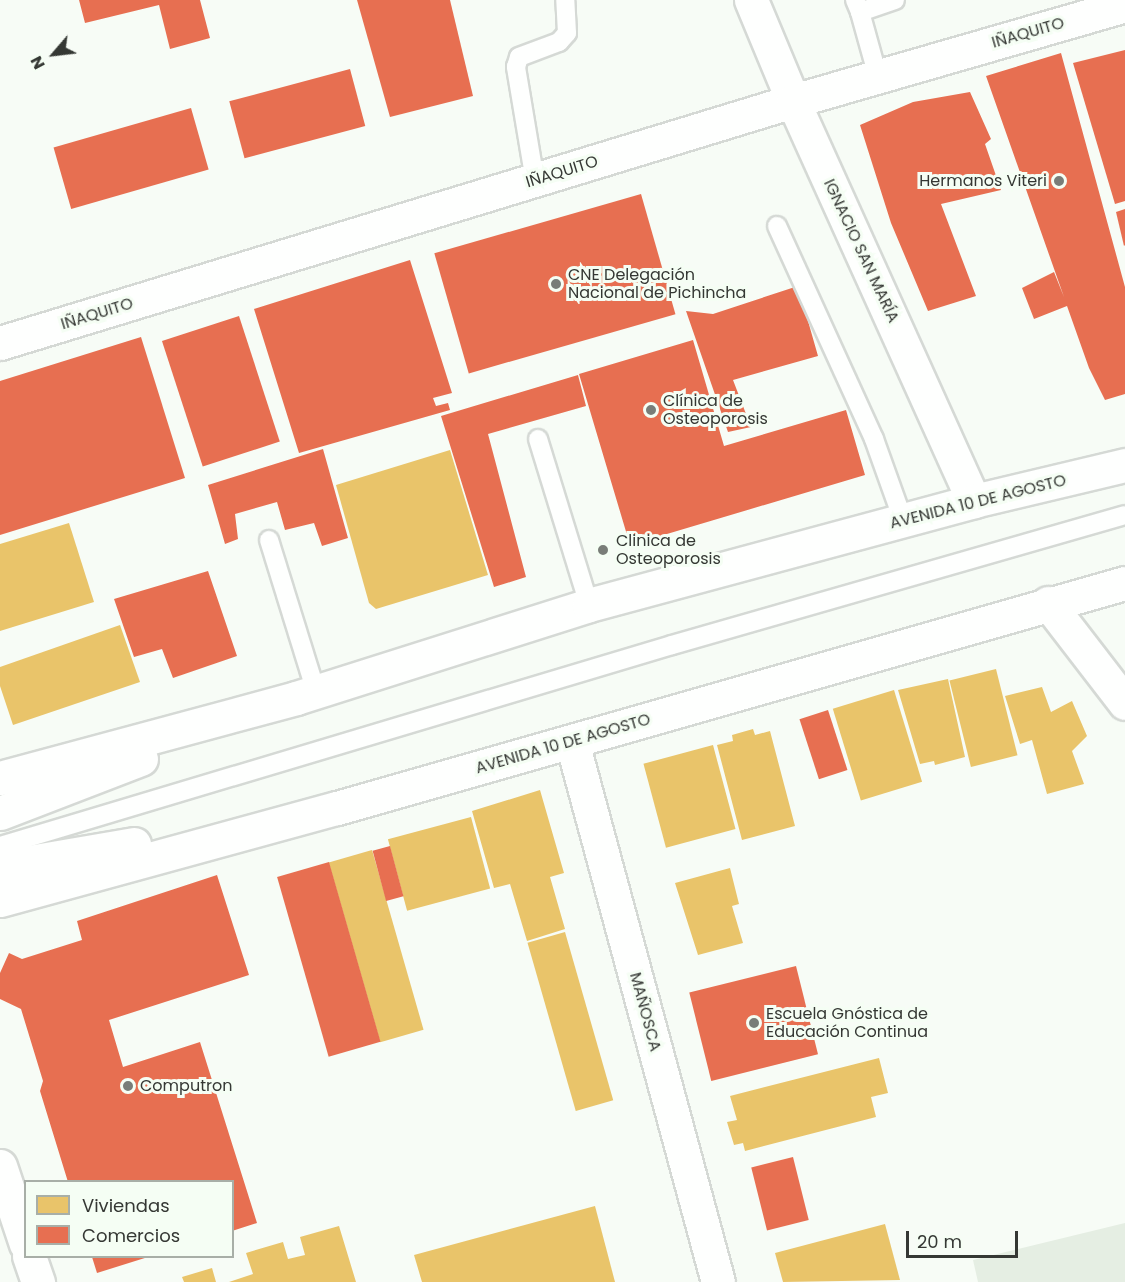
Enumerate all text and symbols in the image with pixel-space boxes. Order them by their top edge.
street label: IÑAQUITO [990,13,1066,53]
north arrow [24,24,84,84]
text: N [25,52,51,73]
street label: IÑAQUITO [524,152,600,192]
place label: Hermanos Viteri [919,171,1047,191]
marker: Hermanos Viteri [1052,174,1066,188]
street label: IGNACIO SAN MARÍA [819,176,903,326]
place label: CNE Delegación Nacional de Pichincha [568,265,746,303]
marker: CNE Delegación Nacional de Pichincha [549,277,563,291]
street label: IÑAQUITO [59,294,135,334]
place label: Clínica de Osteoporosis [663,391,768,429]
marker: Clínica de Osteoporosis [644,403,658,417]
street label: AVENIDA 10 DE AGOSTO [888,471,1068,533]
place label: Clinica de Osteoporosis [616,531,721,569]
marker: Clinica de Osteoporosis [594,541,612,559]
street label: AVENIDA 10 DE AGOSTO [473,710,653,778]
street label: MAÑOSCA [625,970,665,1054]
place label: Escuela Gnóstica de Educación Continua [766,1004,928,1042]
marker: Escuela Gnóstica de Educación Continua [747,1016,761,1030]
place label: Computron [140,1076,232,1096]
marker: Computron [121,1079,135,1093]
legend [24,1180,234,1258]
text: Viviendas [82,1193,170,1218]
scale bar [909,1219,1022,1257]
text: Comercios [82,1223,180,1248]
text: 20 m [917,1229,962,1254]

